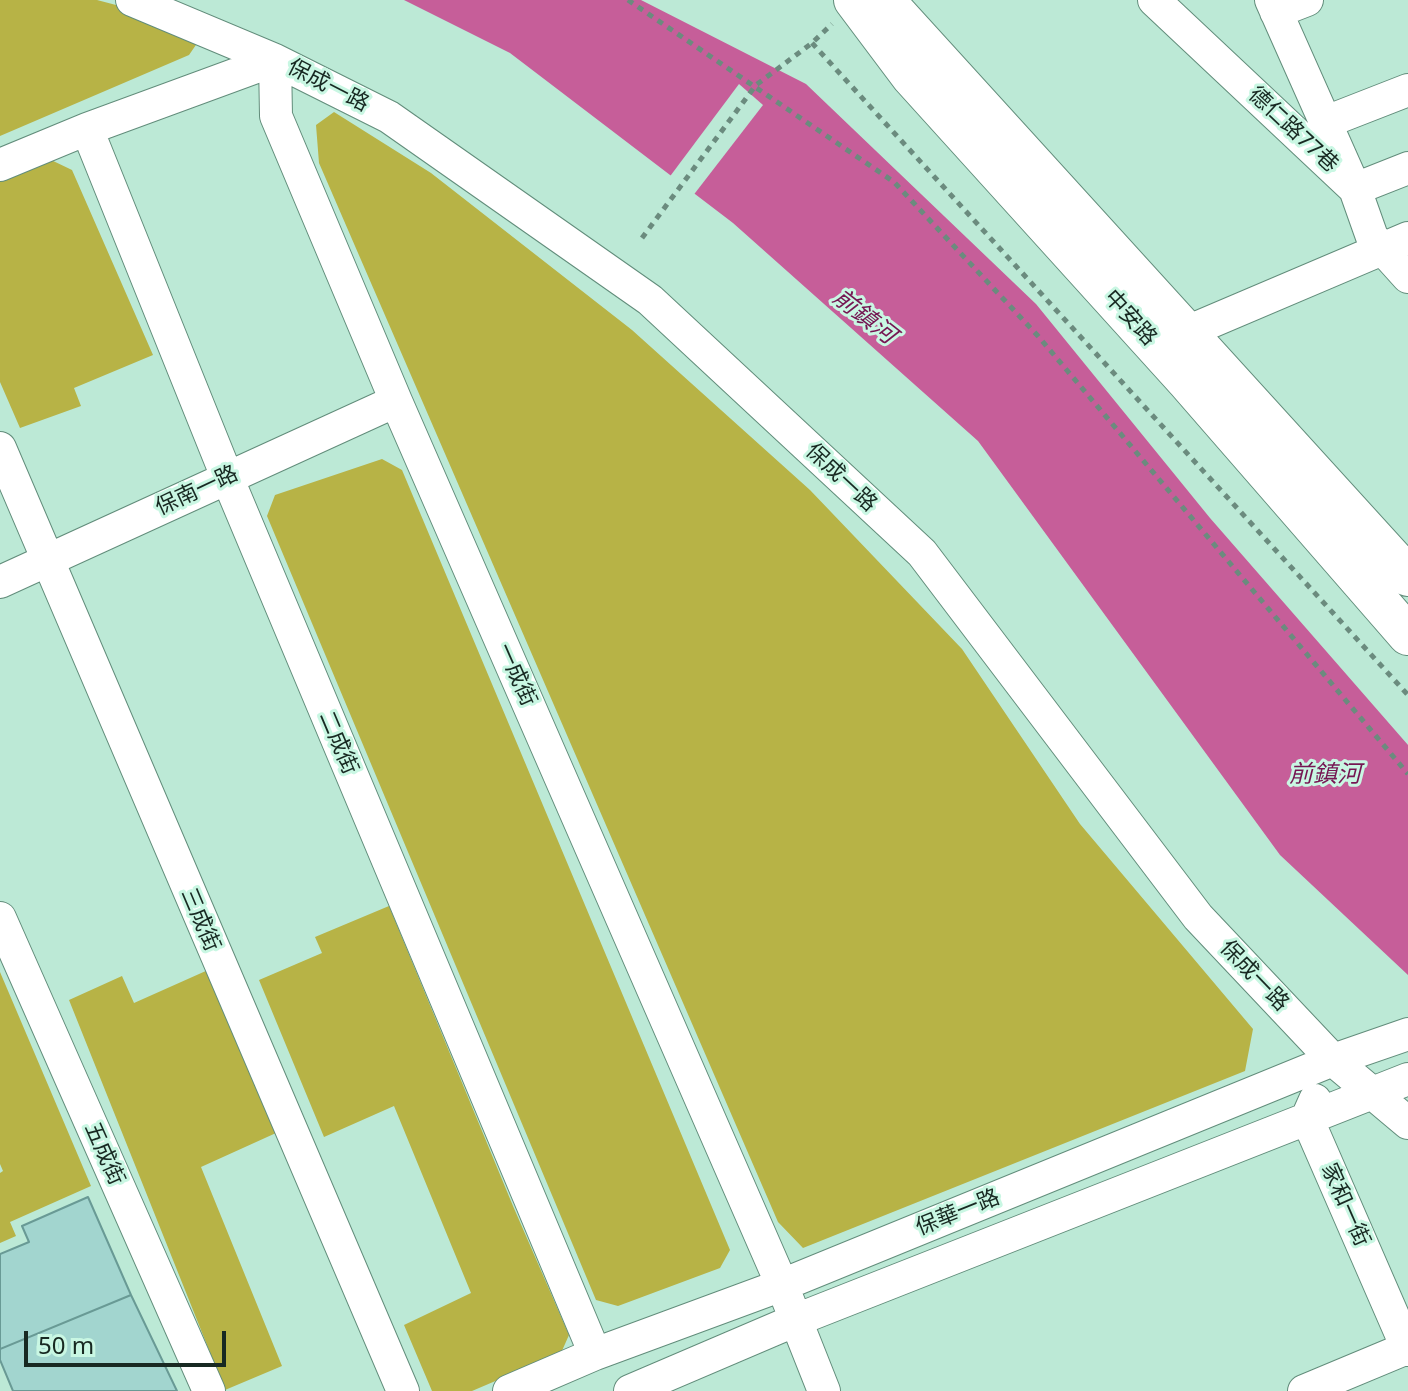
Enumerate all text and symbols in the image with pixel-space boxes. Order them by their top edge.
street label: 保成一路 [283,54,373,118]
street label: 德仁路77巷 [1243,82,1343,178]
water label: 前鎮河 [827,283,901,351]
street label: 中安路 [1098,285,1162,351]
street label: 保成一路 [800,438,882,518]
street label: 保南一路 [152,460,242,522]
street label: 一成街 [491,639,541,711]
street label: 二成街 [313,707,363,779]
water label: 前鎮河 [1289,761,1361,789]
street label: 三成街 [175,884,225,956]
street label: 保成一路 [1214,935,1294,1017]
street label: 五成街 [79,1118,129,1190]
street label: 家和一街 [1315,1159,1375,1251]
street label: 保華一路 [912,1184,1004,1242]
scale bar [28,1315,230,1365]
text: 50 m [38,1328,94,1361]

